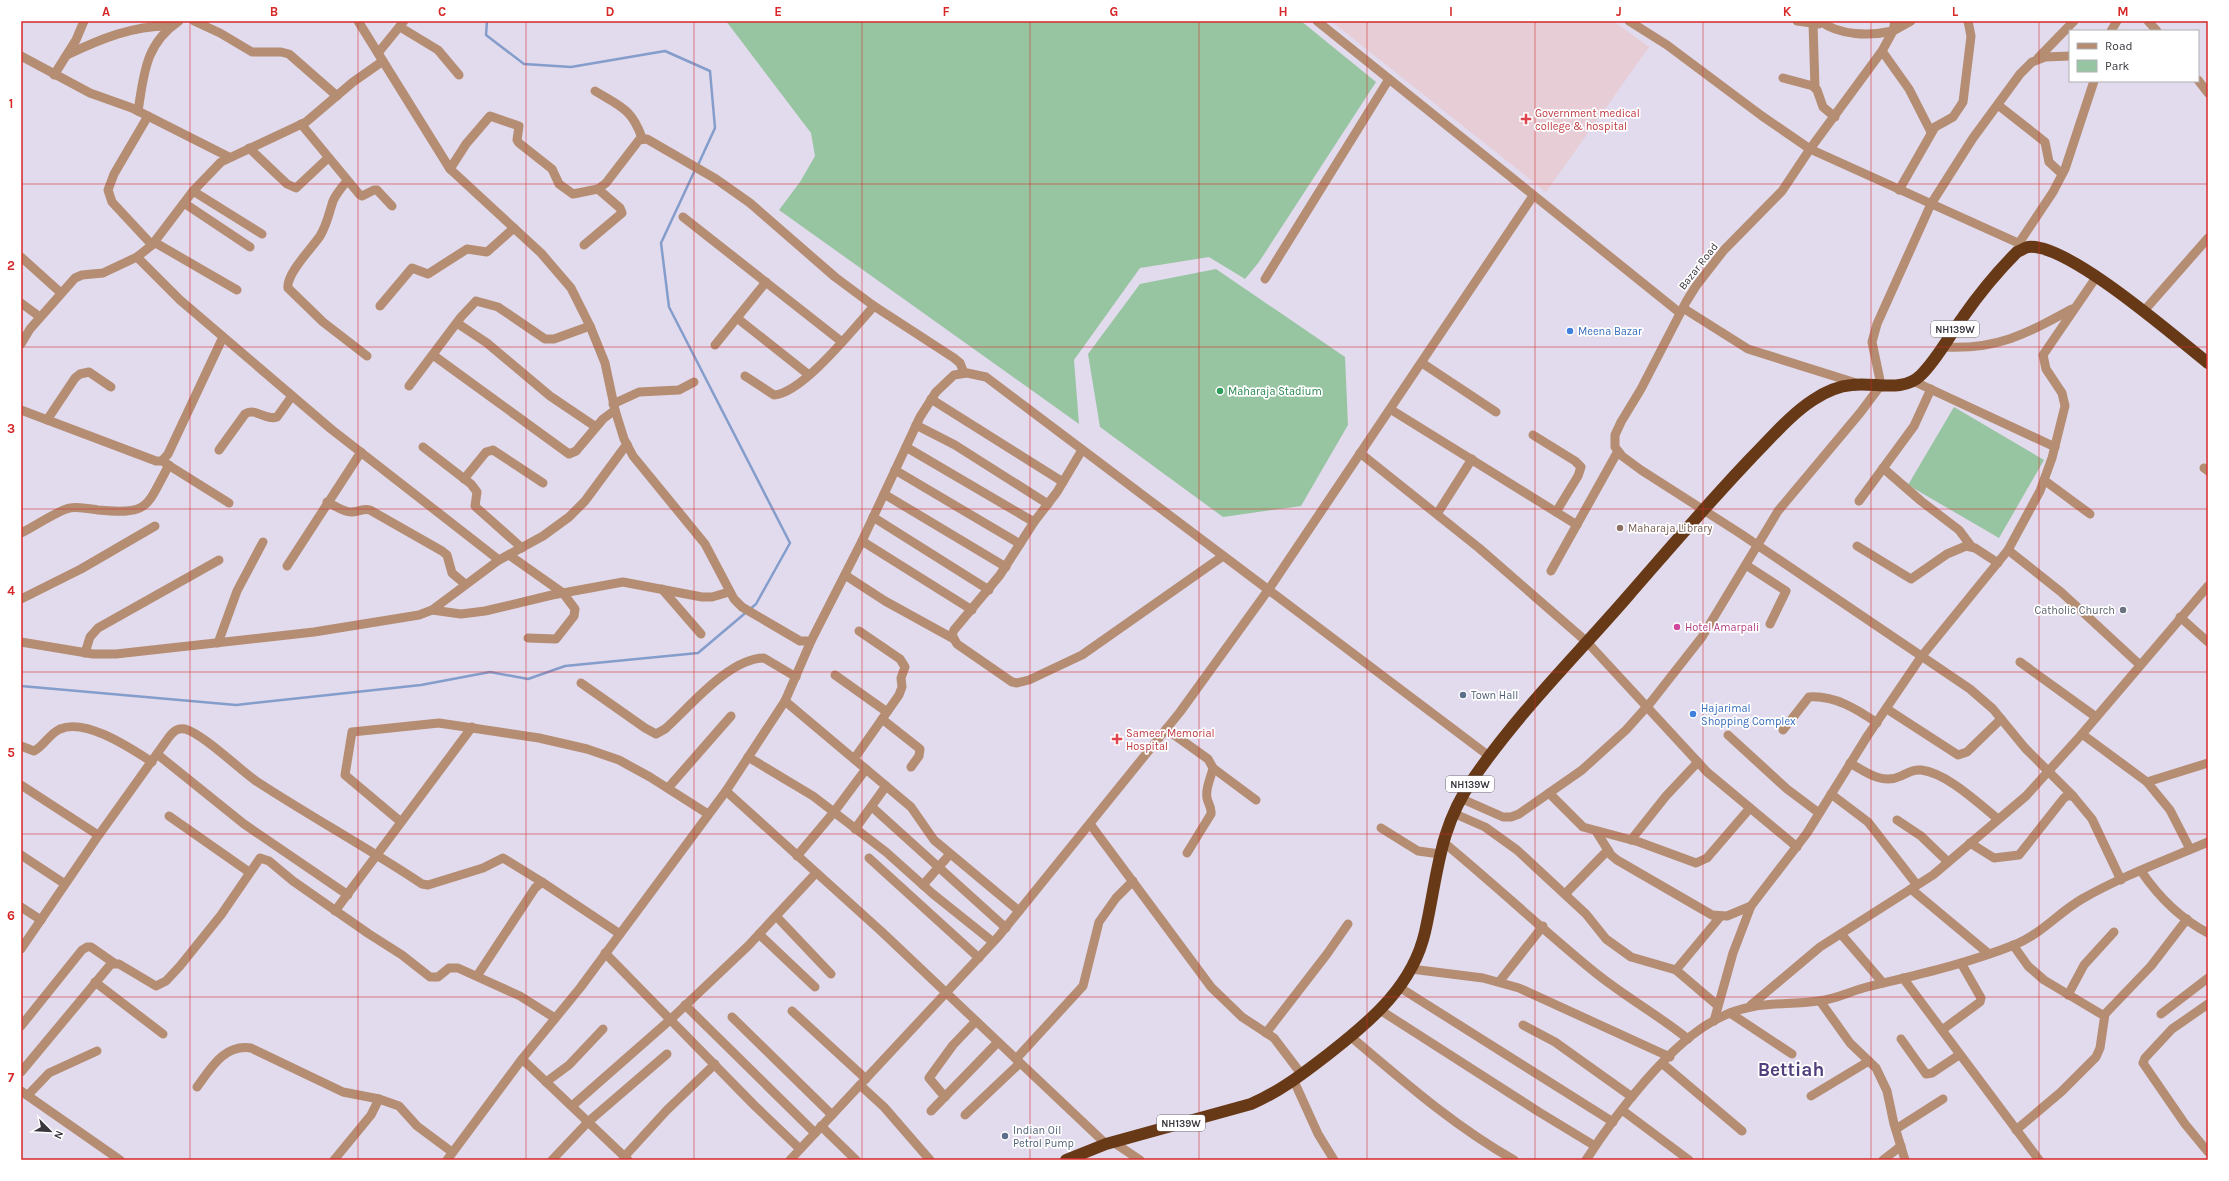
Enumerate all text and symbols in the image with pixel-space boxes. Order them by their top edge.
text: A [102,4,110,19]
text: B [270,4,278,19]
text: C [438,4,446,19]
text: D [606,4,615,19]
text: E [774,4,782,19]
text: F [942,4,950,19]
text: G [1110,4,1118,19]
text: H [1278,4,1288,19]
text: I [1449,4,1453,19]
text: J [1616,4,1622,19]
text: K [1783,4,1792,19]
text: L [1952,4,1959,19]
text: M [2117,4,2129,19]
legend [2069,30,2199,82]
text: Road [2105,39,2133,53]
text: Park [2105,59,2130,73]
text: 1 [9,96,13,111]
place label: Government medical college & hospital [1535,107,1640,133]
marker: Government medical college & hospital [1520,113,1532,125]
street label: Bazar Road [1676,240,1721,292]
text: 2 [7,258,15,273]
road number: NH139W [1931,321,1979,337]
place label: Meena Bazar [1578,325,1642,338]
marker: Meena Bazar [1565,326,1575,336]
place label: Maharaja Stadium [1228,385,1322,398]
marker: Maharaja Stadium [1215,386,1225,396]
text: 3 [7,421,15,436]
place label: Maharaja Library [1628,522,1712,535]
marker: Maharaja Library [1615,523,1625,533]
text: 4 [7,583,15,598]
place label: Catholic Church [2034,604,2115,617]
marker: Catholic Church [2118,605,2128,615]
place label: Hotel Amarpali [1685,621,1759,634]
marker: Hotel Amarpali [1672,622,1682,632]
place label: Town Hall [1471,689,1518,702]
marker: Town Hall [1458,690,1468,700]
place label: Hajarimal Shopping Complex [1701,702,1796,728]
marker: Hajarimal Shopping Complex [1688,709,1698,719]
place label: Sameer Memorial Hospital [1126,727,1215,753]
marker: Sameer Memorial Hospital [1111,733,1123,745]
text: 5 [7,745,15,760]
road number: NH139W [1446,776,1494,792]
text: 6 [7,908,15,923]
district label: Bettiah [1758,1059,1824,1081]
text: 7 [8,1070,15,1085]
north arrow [30,1111,70,1151]
road number: NH139W [1157,1115,1205,1131]
place label: Indian Oil Petrol Pump [1013,1124,1074,1150]
text: N [51,1129,66,1141]
marker: Indian Oil Petrol Pump [1000,1131,1010,1141]

